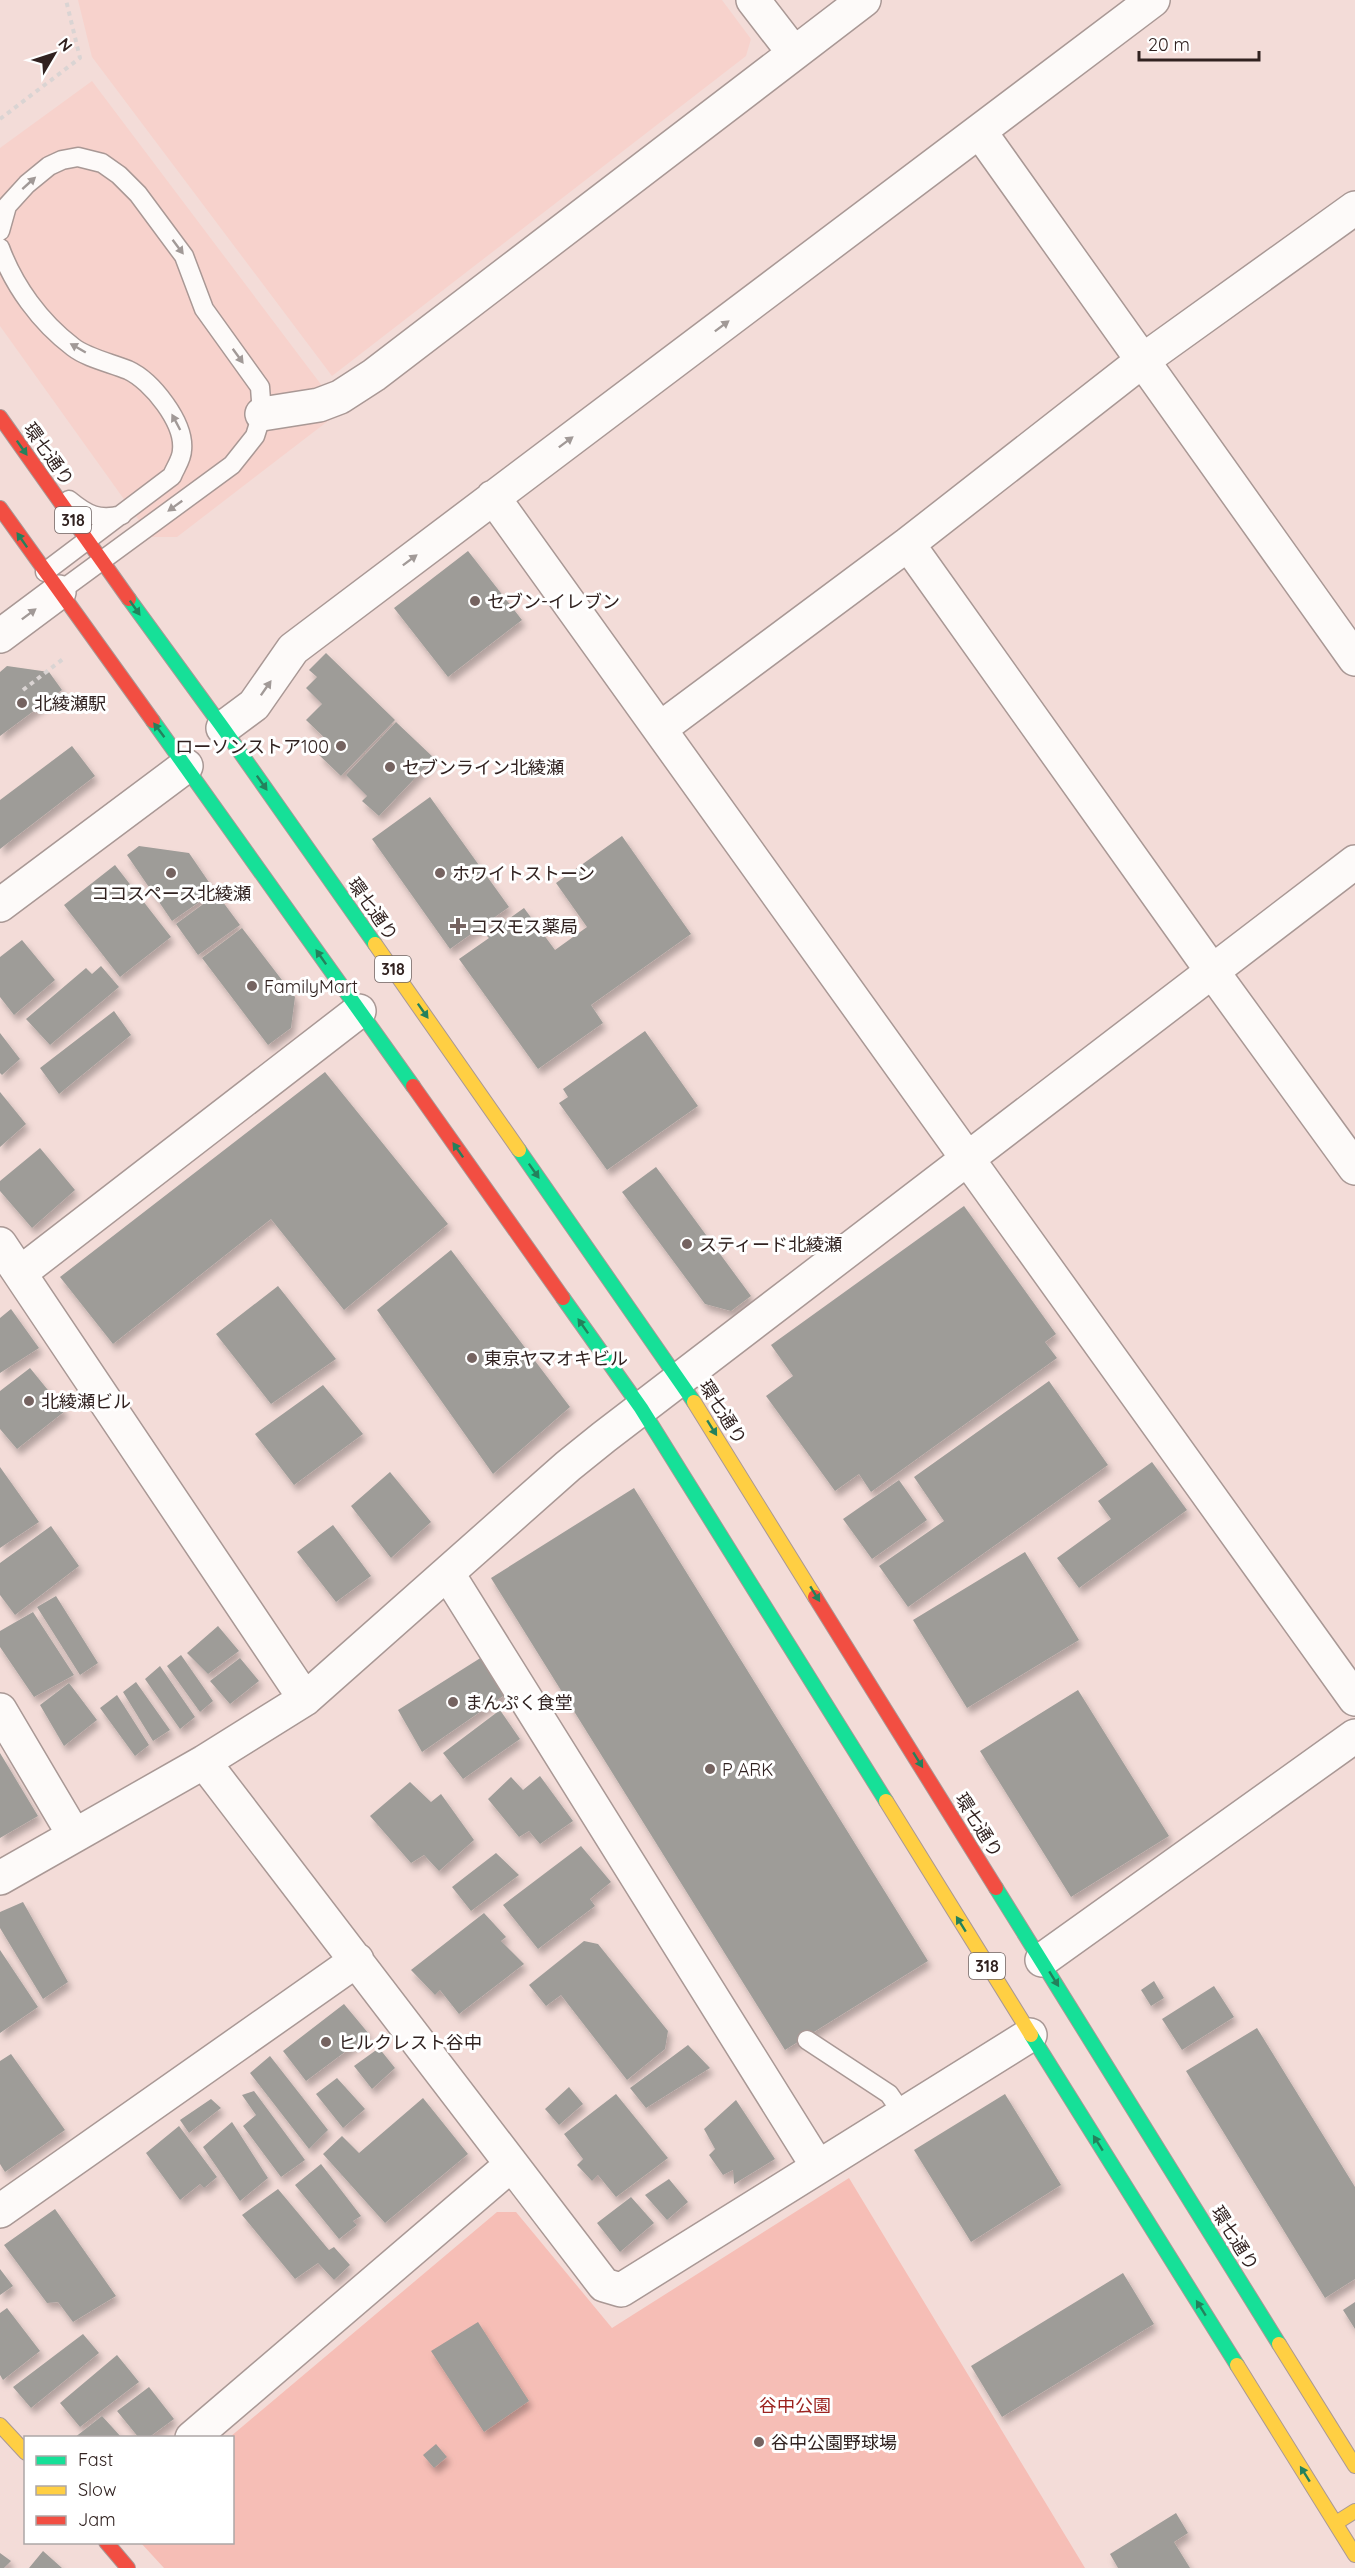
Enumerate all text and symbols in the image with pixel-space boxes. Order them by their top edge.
north arrow [24,24,84,84]
scale bar [1139,24,1259,62]
text: 20 m [1148,33,1190,56]
text: N [54,34,77,55]
one-way arrow [22,176,37,190]
one-way arrow [171,239,184,255]
one-way arrow [714,319,730,332]
one-way arrow [70,343,86,354]
one-way arrow [232,349,244,364]
one-way arrow [171,413,181,430]
street label: 環七通り [19,418,79,490]
one-way arrow [558,437,573,449]
one-way arrow [16,440,27,456]
one-way arrow [168,500,184,512]
road number: 318 [55,507,91,533]
one-way arrow [17,532,28,548]
one-way arrow [402,554,418,566]
place label: セブン-イレブン [487,590,620,613]
marker: セブン-イレブン [468,594,482,608]
one-way arrow [129,600,141,616]
one-way arrow [21,607,37,620]
one-way arrow [259,681,271,696]
place label: 北綾瀬駅 [34,692,106,715]
marker: 北綾瀬駅 [15,696,29,710]
one-way arrow [153,722,165,737]
place label: ローソンストア100 [175,735,329,758]
marker: ローソンストア100 [334,739,348,753]
place label: セブンライン北綾瀬 [402,756,564,779]
marker: セブンライン北綾瀬 [383,760,397,774]
one-way arrow [256,775,267,791]
place label: ホワイトストーン [452,862,595,885]
marker: ココスペース北綾瀬 [164,866,178,880]
marker: ホワイトストーン [433,866,447,880]
street label: 環七通り [343,873,403,945]
place label: ココスペース北綾瀬 [91,882,251,905]
place label: コスモス薬局 [470,915,578,938]
marker: コスモス薬局 [451,919,465,933]
one-way arrow [315,949,327,965]
road number: 318 [375,956,411,982]
place label: FamilyMart [264,975,358,998]
marker: FamilyMart [245,979,259,993]
one-way arrow [417,1003,429,1019]
one-way arrow [452,1143,464,1159]
one-way arrow [528,1163,539,1179]
place label: スティード北綾瀬 [699,1233,842,1256]
marker: スティード北綾瀬 [680,1237,694,1251]
one-way arrow [577,1319,589,1335]
place label: 東京ヤマオキビル [484,1347,628,1370]
marker: 東京ヤマオキビル [465,1351,479,1365]
street label: 環七通り [694,1375,752,1449]
place label: 北綾瀬ビル [41,1390,131,1413]
marker: 北綾瀬ビル [22,1394,36,1408]
one-way arrow [706,1420,717,1436]
one-way arrow [809,1586,820,1602]
place label: まんぷく食堂 [465,1691,573,1714]
marker: まんぷく食堂 [446,1695,460,1709]
one-way arrow [912,1752,923,1768]
place label: P ARK [722,1758,774,1781]
marker: P ARK [703,1762,717,1776]
street label: 環七通り [950,1788,1008,1862]
one-way arrow [955,1916,966,1932]
road number: 318 [969,1953,1005,1979]
one-way arrow [1048,1971,1059,1987]
place label: ヒルクレスト谷中 [338,2031,482,2054]
marker: ヒルクレスト谷中 [319,2035,333,2049]
one-way arrow [1092,2135,1103,2151]
street label: 環七通り [1206,2201,1264,2275]
one-way arrow [1196,2300,1207,2316]
park label: 谷中公園 [759,2394,831,2417]
place label: 谷中公園野球場 [771,2431,897,2454]
marker: 谷中公園野球場 [752,2435,766,2449]
legend [24,2436,234,2544]
text: Fast [78,2448,113,2471]
one-way arrow [1299,2465,1310,2482]
text: Slow [78,2478,116,2501]
text: Jam [78,2508,116,2531]

